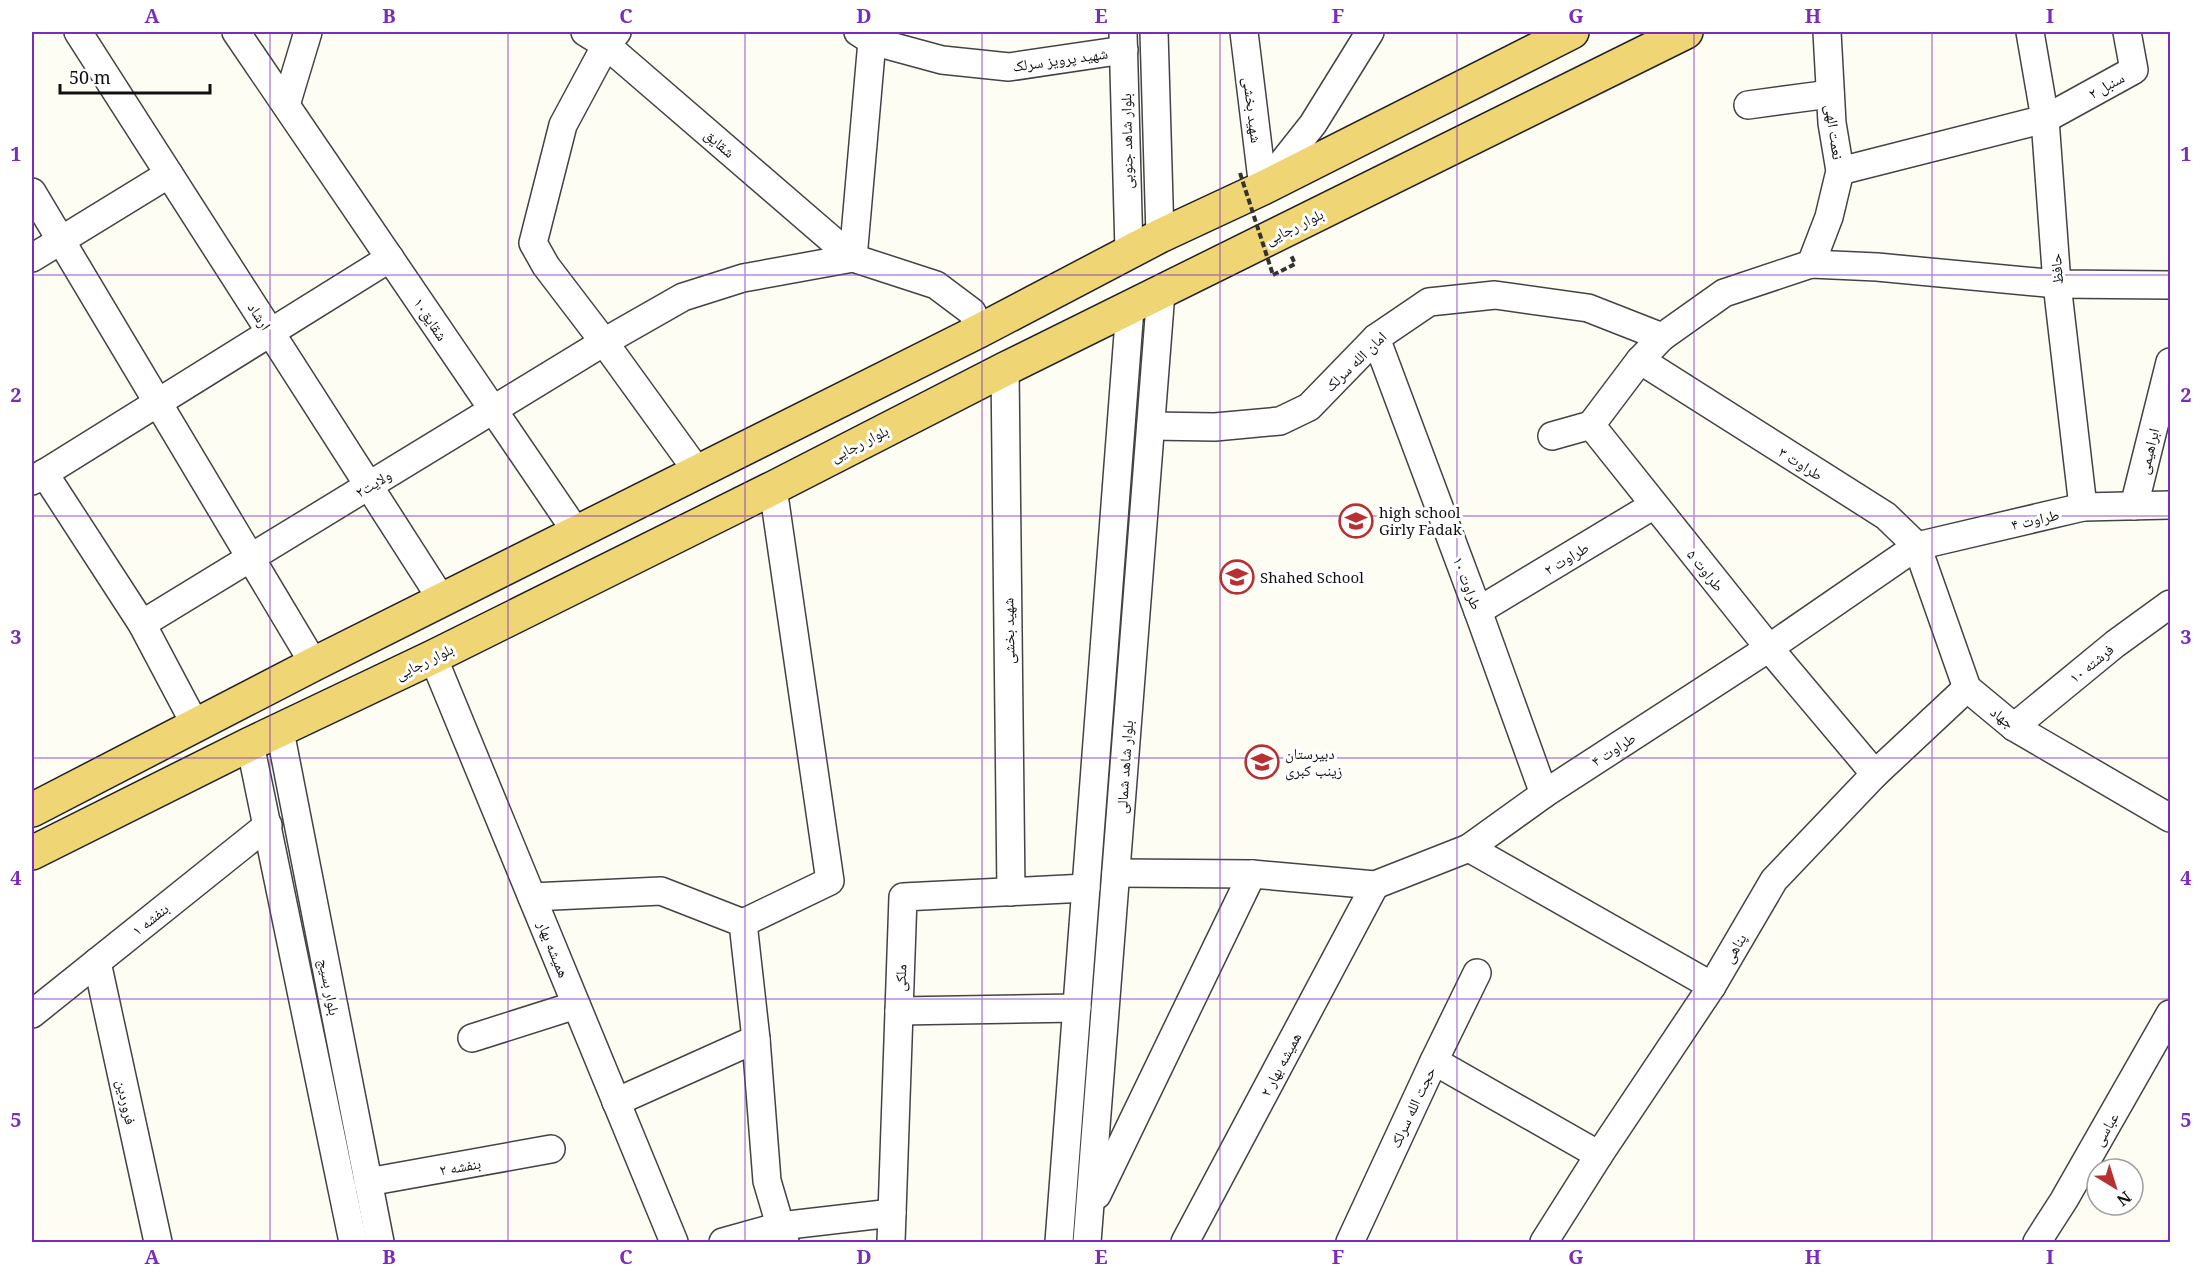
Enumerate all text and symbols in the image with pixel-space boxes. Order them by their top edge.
text: A [144,2,160,29]
text: B [382,2,396,29]
text: C [619,2,633,29]
text: D [856,2,872,29]
text: E [1094,2,1108,29]
text: F [1332,2,1344,29]
text: G [1568,2,1584,29]
text: H [1805,2,1821,29]
text: I [2046,2,2054,29]
street label: شهید پرویز سرلک [1011,42,1109,76]
scale bar [60,57,210,95]
text: 50 m [69,65,111,89]
street label: سنبل ۲ [2084,67,2128,104]
street label: شهید بخشی [1238,76,1267,144]
street label: بلوار شاهد جنوبی [1115,93,1138,189]
street label: نعمت الهی [1820,103,1849,161]
street label: شقایق [700,124,740,163]
text: 1 [10,140,22,167]
text: 1 [2180,140,2192,167]
street label: بلوار رجایی [1261,203,1327,250]
street label: حافظ [2045,252,2067,285]
street label: شقایق۱۰ [409,294,453,345]
street label: ارشاد [244,298,276,334]
street label: امان الله سرلک [1320,326,1391,396]
text: 2 [10,381,22,408]
text: 2 [2180,381,2192,408]
street label: بلوار رجایی [827,420,892,467]
street label: ابراهیمی [2133,426,2164,476]
street label: طراوت ۳ [1775,442,1827,484]
street label: ولایت۲ [351,464,395,502]
place label: high school Girly Fadak [1379,502,1462,539]
school or university icon: high school Girly Fadak [1338,503,1374,539]
street label: طراوت ۴ [2009,504,2061,534]
street label: طراوت ۲ [1540,537,1592,579]
street label: طراوت ۵ [1683,545,1729,595]
street label: طراوت ۱۰ [1449,554,1487,613]
school or university icon: Shahed School [1219,559,1255,595]
place label: Shahed School [1260,567,1364,587]
street label: شهید بخشی [997,598,1020,664]
text: 3 [10,623,22,650]
text: 3 [2180,623,2192,650]
street label: بلوار رجایی [391,638,457,685]
street label: فرشته ۱۰ [2065,639,2117,687]
street label: جهاد [1987,701,2019,733]
street label: بلوار شاهد شمالی [1111,720,1138,815]
street label: طراوت ۴ [1587,727,1639,771]
place label: دبیرستان زینب کبری [1285,743,1343,781]
school or university icon: دبیرستان زینب کبری [1244,744,1280,780]
text: 4 [10,864,22,891]
text: 4 [2180,864,2192,891]
street label: بنفشه ۱ [128,898,172,940]
street label: همیشه بهار [533,917,574,980]
street label: پناهی [1718,929,1751,967]
street label: بلوار بسیج [314,957,345,1017]
street label: ملکی [890,964,911,992]
street label: همیشه بهار ۲ [1255,1028,1305,1100]
street label: حجت الله سرلک [1384,1063,1440,1151]
street label: فروردین [112,1078,141,1126]
text: 5 [10,1106,22,1133]
text: 5 [2180,1106,2192,1133]
street label: عباسی [2087,1108,2124,1150]
street label: بنفشه ۲ [438,1153,482,1179]
north arrow [2085,1157,2145,1217]
text: N [2112,1186,2136,1212]
text: A [144,1243,160,1270]
text: B [382,1243,396,1270]
text: C [619,1243,633,1270]
text: D [856,1243,872,1270]
text: E [1094,1243,1108,1270]
text: F [1332,1243,1344,1270]
text: G [1568,1243,1584,1270]
text: H [1805,1243,1821,1270]
text: I [2046,1243,2054,1270]

